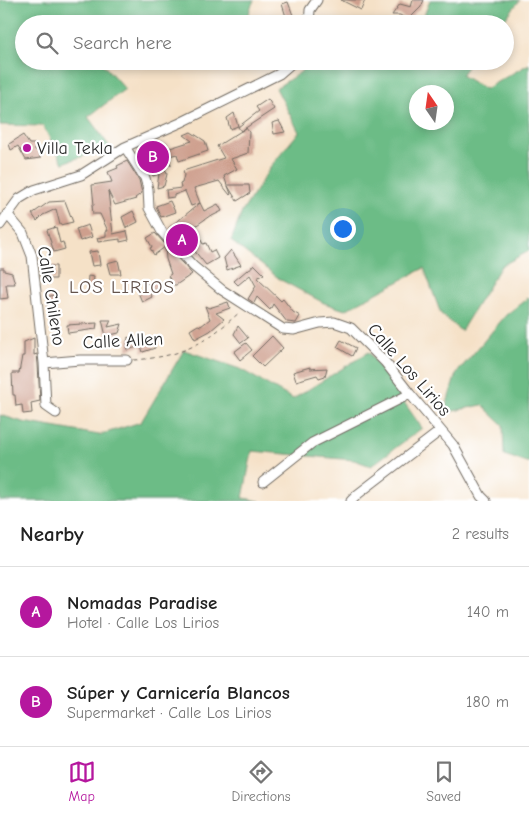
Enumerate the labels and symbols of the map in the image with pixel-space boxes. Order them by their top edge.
north arrow [409,85,454,130]
place label: Villa Tekla [37,138,113,159]
pin: B [137,138,169,176]
marker: Villa Tekla [21,142,33,154]
your location [330,216,356,242]
pin: A [166,221,198,259]
street label: Calle Chileno [33,245,69,347]
district label: LOS LIRIOS [69,276,175,298]
street label: Calle Los Lirios [363,319,455,421]
street label: Calle Allen [82,328,164,354]

